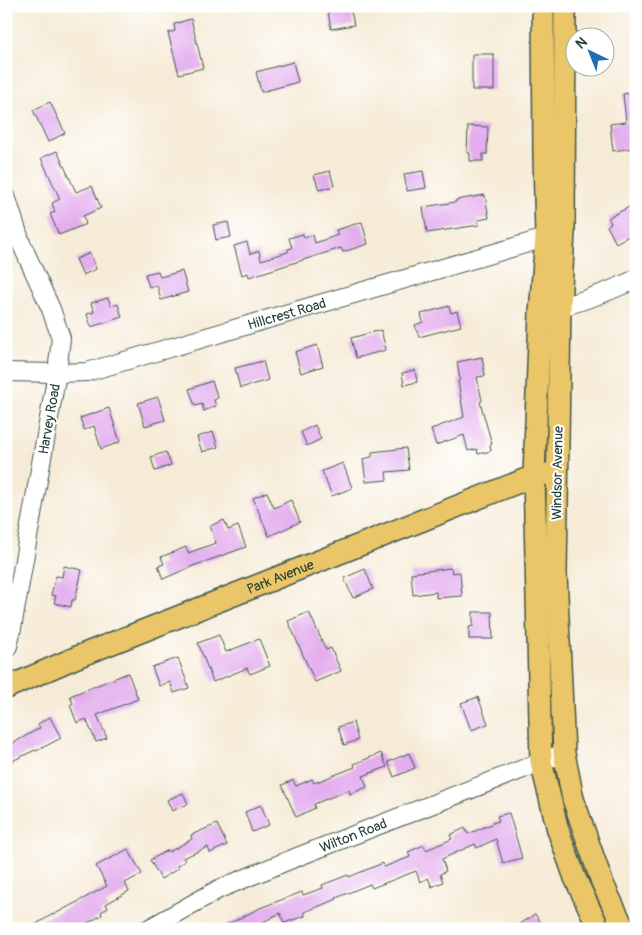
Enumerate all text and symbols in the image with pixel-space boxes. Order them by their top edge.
north arrow [564,28,614,78]
text: N [572,33,591,52]
street label: Hillcrest Road [246,295,328,334]
street label: Harvey Road [35,382,64,456]
street label: Windsor Avenue [548,426,567,520]
street label: Park Avenue [244,556,316,598]
street label: Wilton Road [317,815,389,856]

